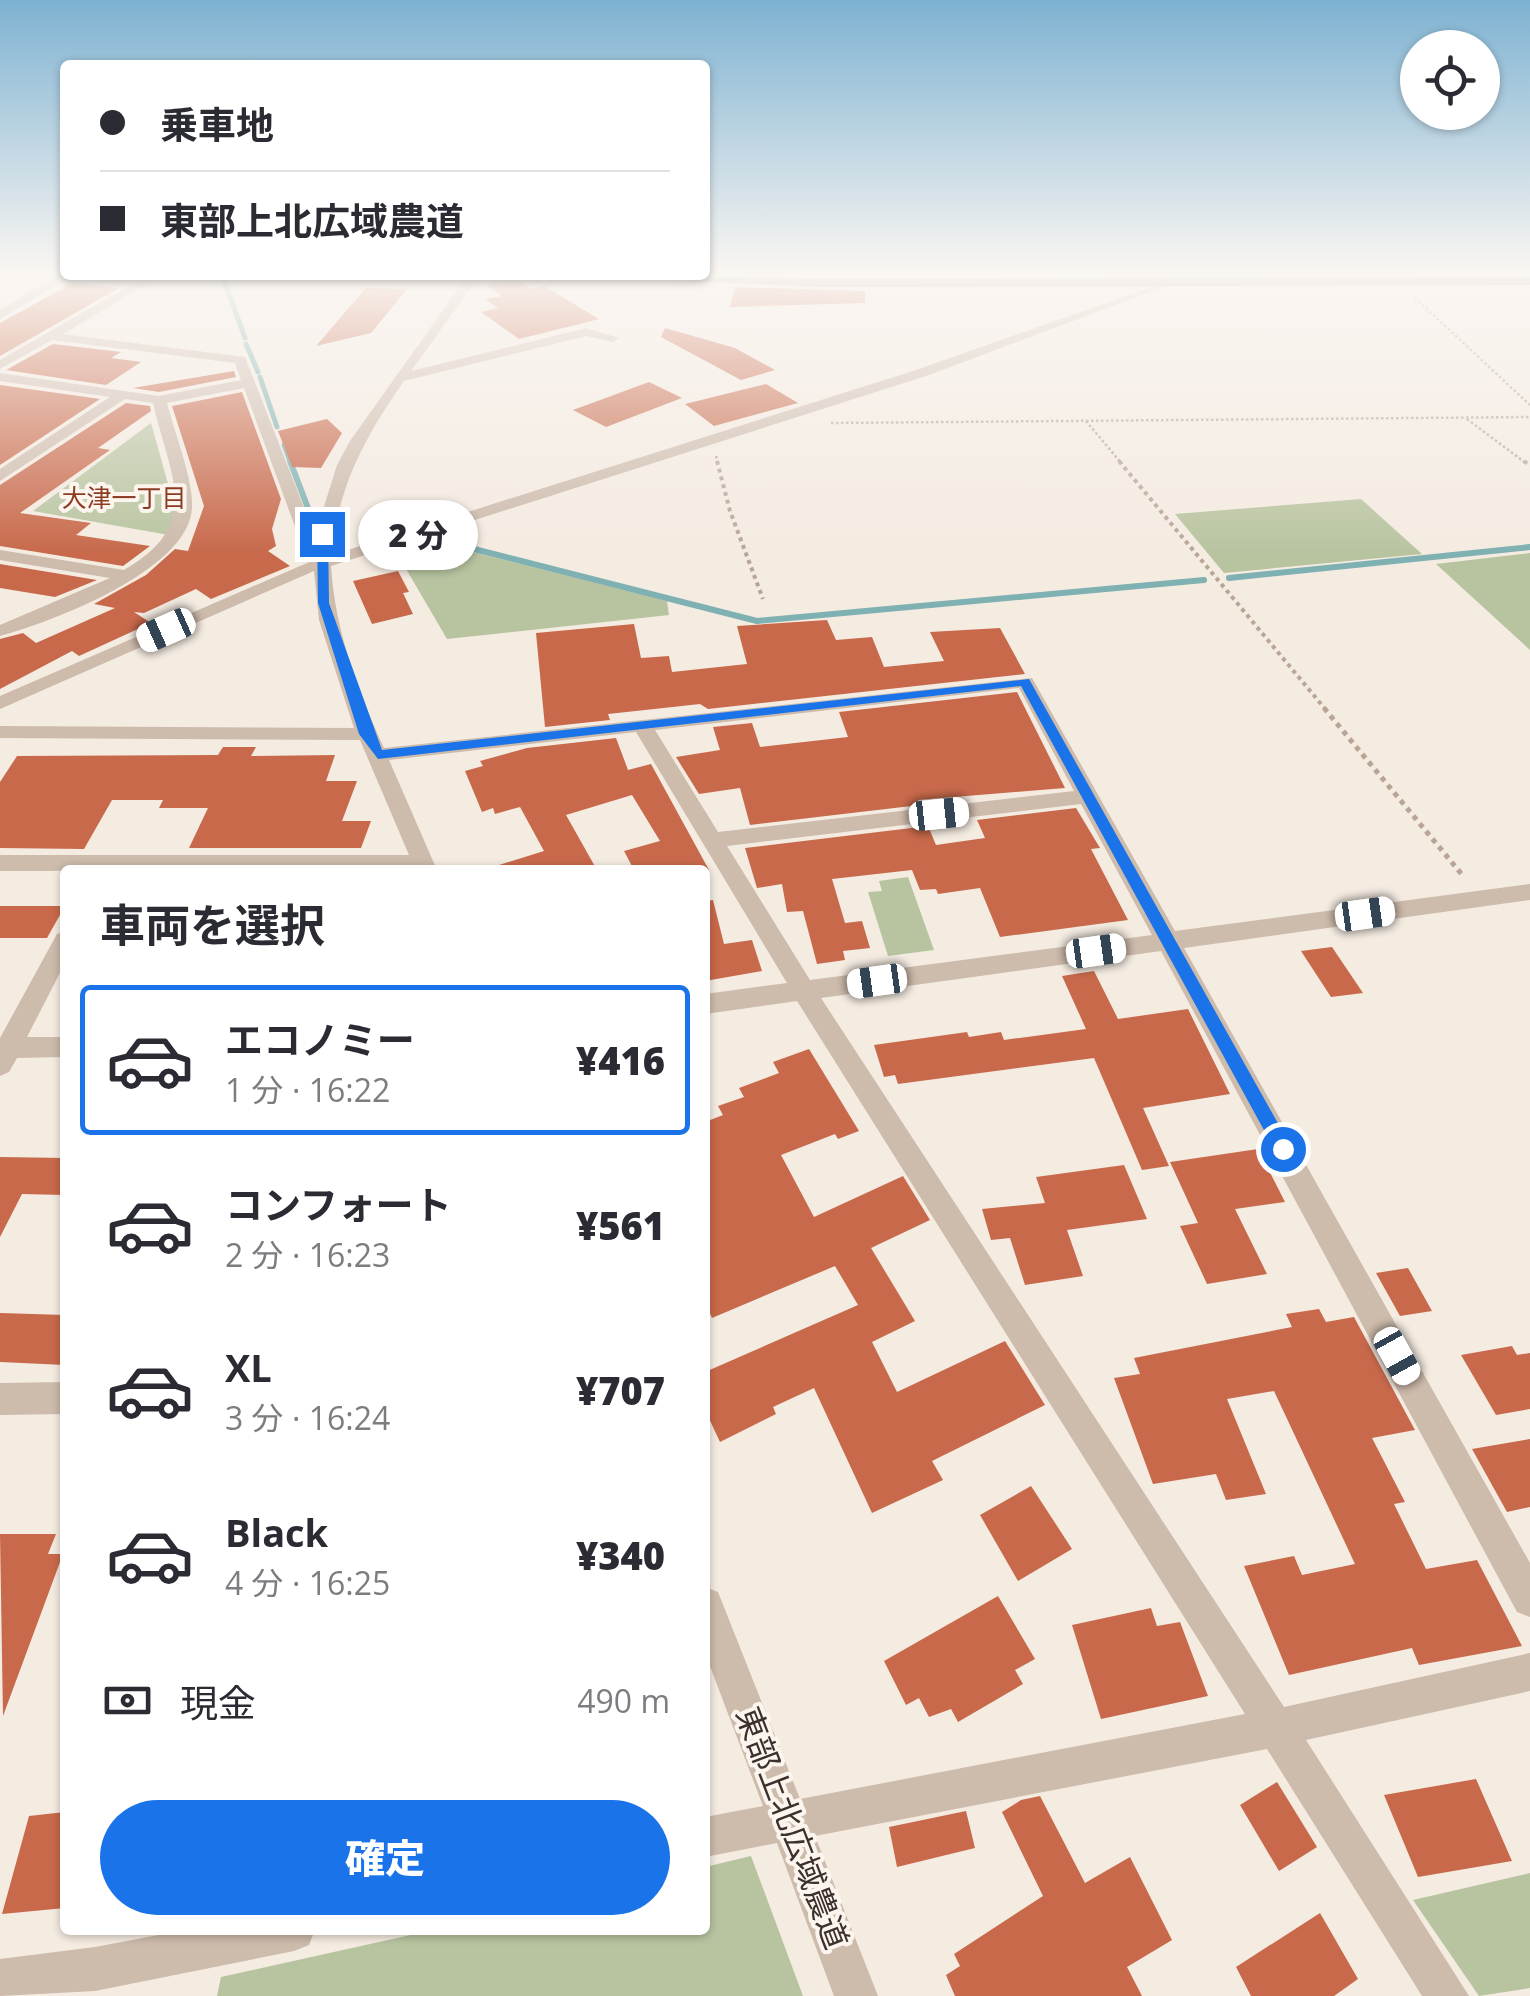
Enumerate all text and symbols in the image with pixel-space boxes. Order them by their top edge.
map controls [1400,30,1500,130]
button: locate [1400,30,1500,130]
text: 乗車地 [160,98,274,150]
text: 東部上北広域農道 [160,194,464,246]
district label: 大津一丁目 [61,480,187,514]
callout: 2 分 [357,499,477,569]
route end [300,512,345,557]
text: 2 分 [388,513,448,556]
car [132,604,200,656]
car [908,796,970,832]
text: 車両を選択 [100,894,325,955]
car [1333,895,1397,933]
car [1064,932,1128,970]
car [845,962,909,1000]
text: エコノミー [225,1013,415,1065]
icon: car [105,1015,195,1105]
text: ¥416 [576,1034,665,1086]
text: 1 分 · 16:22 [225,1068,390,1111]
route start [1261,1127,1306,1172]
text: コンフォート [225,1178,452,1230]
icon: car [105,1180,195,1270]
text: ¥561 [576,1199,665,1251]
text: 2 分 · 16:23 [225,1233,390,1276]
car [1369,1322,1425,1390]
text: XL [225,1341,272,1393]
icon: car [105,1345,195,1435]
text: ¥707 [576,1364,665,1416]
text: 3 分 · 16:24 [225,1396,390,1439]
text: Black [225,1506,328,1558]
icon: car [105,1510,195,1600]
text: ¥340 [576,1529,665,1581]
text: 4 分 · 16:25 [225,1561,390,1604]
icon: cash [100,1673,155,1728]
text: 現金 [180,1676,256,1728]
text: 490 m [577,1679,670,1722]
street label: 東部上北広域農道 [727,1700,859,1955]
button: 確定 [100,1800,670,1915]

